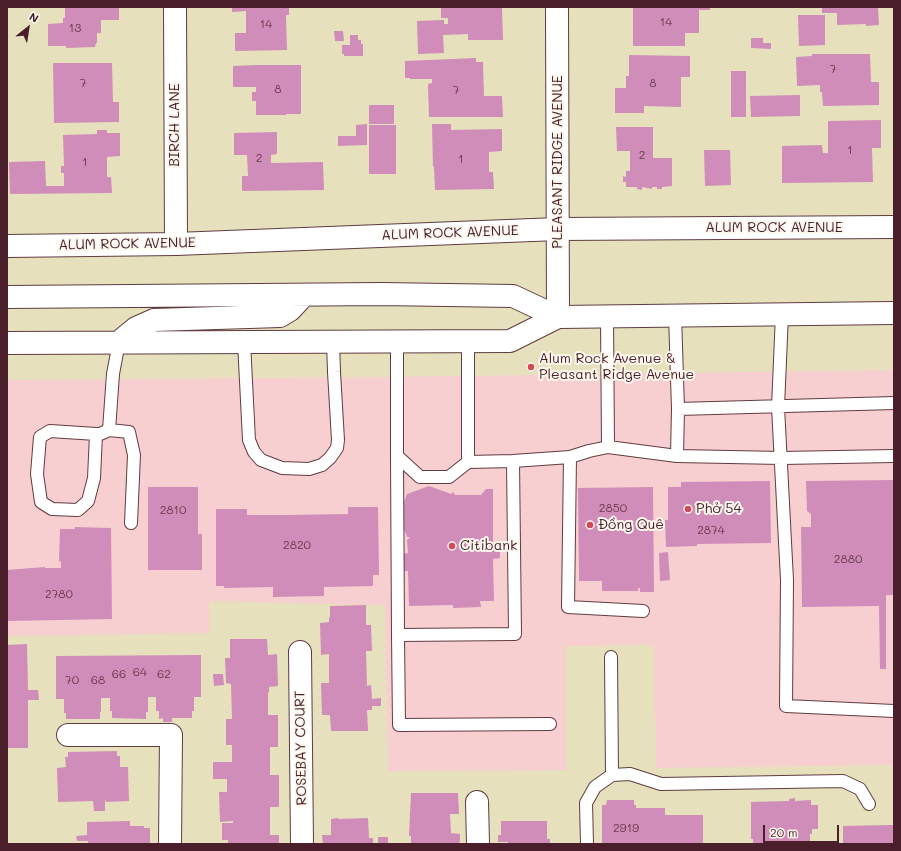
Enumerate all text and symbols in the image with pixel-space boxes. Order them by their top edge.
north arrow [8,8,48,48]
text: N [27,9,42,26]
house number: 14 [660,15,672,29]
house number: 14 [260,17,272,31]
house number: 13 [69,21,81,35]
house number: 7 [830,62,836,76]
street label: PLEASANT RIDGE AVENUE [550,75,566,249]
house number: 7 [80,76,86,90]
house number: 8 [649,76,657,90]
house number: 8 [274,82,282,96]
street label: BIRCH LANE [167,83,183,167]
house number: 7 [453,83,459,97]
house number: 1 [847,143,853,157]
house number: 2 [639,148,645,162]
house number: 2 [256,151,262,165]
house number: 1 [458,152,464,166]
house number: 1 [82,155,88,169]
street label: ALUM ROCK AVENUE [705,220,843,236]
street label: ALUM ROCK AVENUE [381,222,519,244]
street label: ALUM ROCK AVENUE [58,234,196,254]
place label: Alum Rock Avenue & Pleasant Ridge Avenue [539,351,694,384]
marker: Alum Rock Avenue & Pleasant Ridge Avenue [526,362,536,372]
house number: 2850 [599,501,627,515]
place label: Phở 54 [696,501,742,517]
house number: 2810 [160,503,186,517]
marker: Phở 54 [683,504,693,514]
place label: Đồng Quê [598,517,664,533]
marker: Đồng Quê [585,520,595,530]
house number: 2874 [697,523,725,537]
house number: 2820 [283,538,311,552]
place label: Citibank [460,538,518,554]
marker: Citibank [447,541,457,551]
house number: 2880 [834,552,862,566]
house number: 2780 [45,587,73,601]
house number: 64 [133,665,147,679]
house number: 66 [112,667,126,681]
house number: 62 [157,667,171,681]
house number: 70 [65,673,79,687]
house number: 68 [91,673,105,687]
street label: ROSEBAY COURT [292,690,310,806]
scale bar [765,817,841,843]
house number: 2919 [613,821,639,835]
text: 20 m [770,824,798,840]

